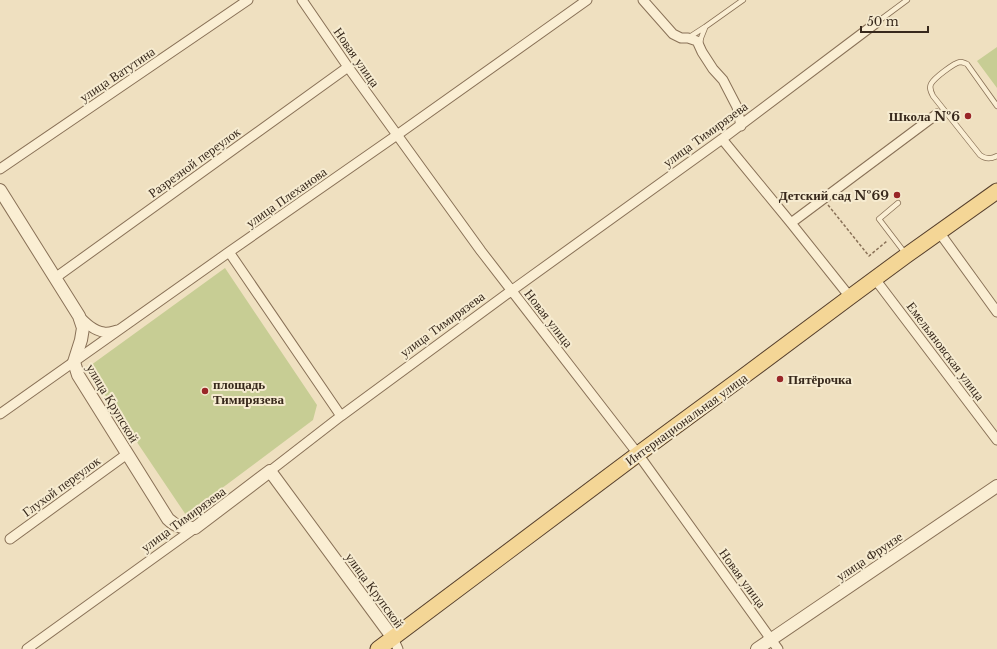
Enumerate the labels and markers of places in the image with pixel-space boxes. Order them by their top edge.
place label: Школа №6 [889,108,960,125]
marker: Школа №6 [963,111,973,121]
place label: Детский сад №69 [779,187,889,204]
marker: Детский сад №69 [892,190,902,200]
place label: Пятёрочка [788,371,852,388]
marker: Пятёрочка [775,374,785,384]
place label: площадь Тимирязева [213,376,284,408]
marker: площадь Тимирязева [200,386,210,396]

